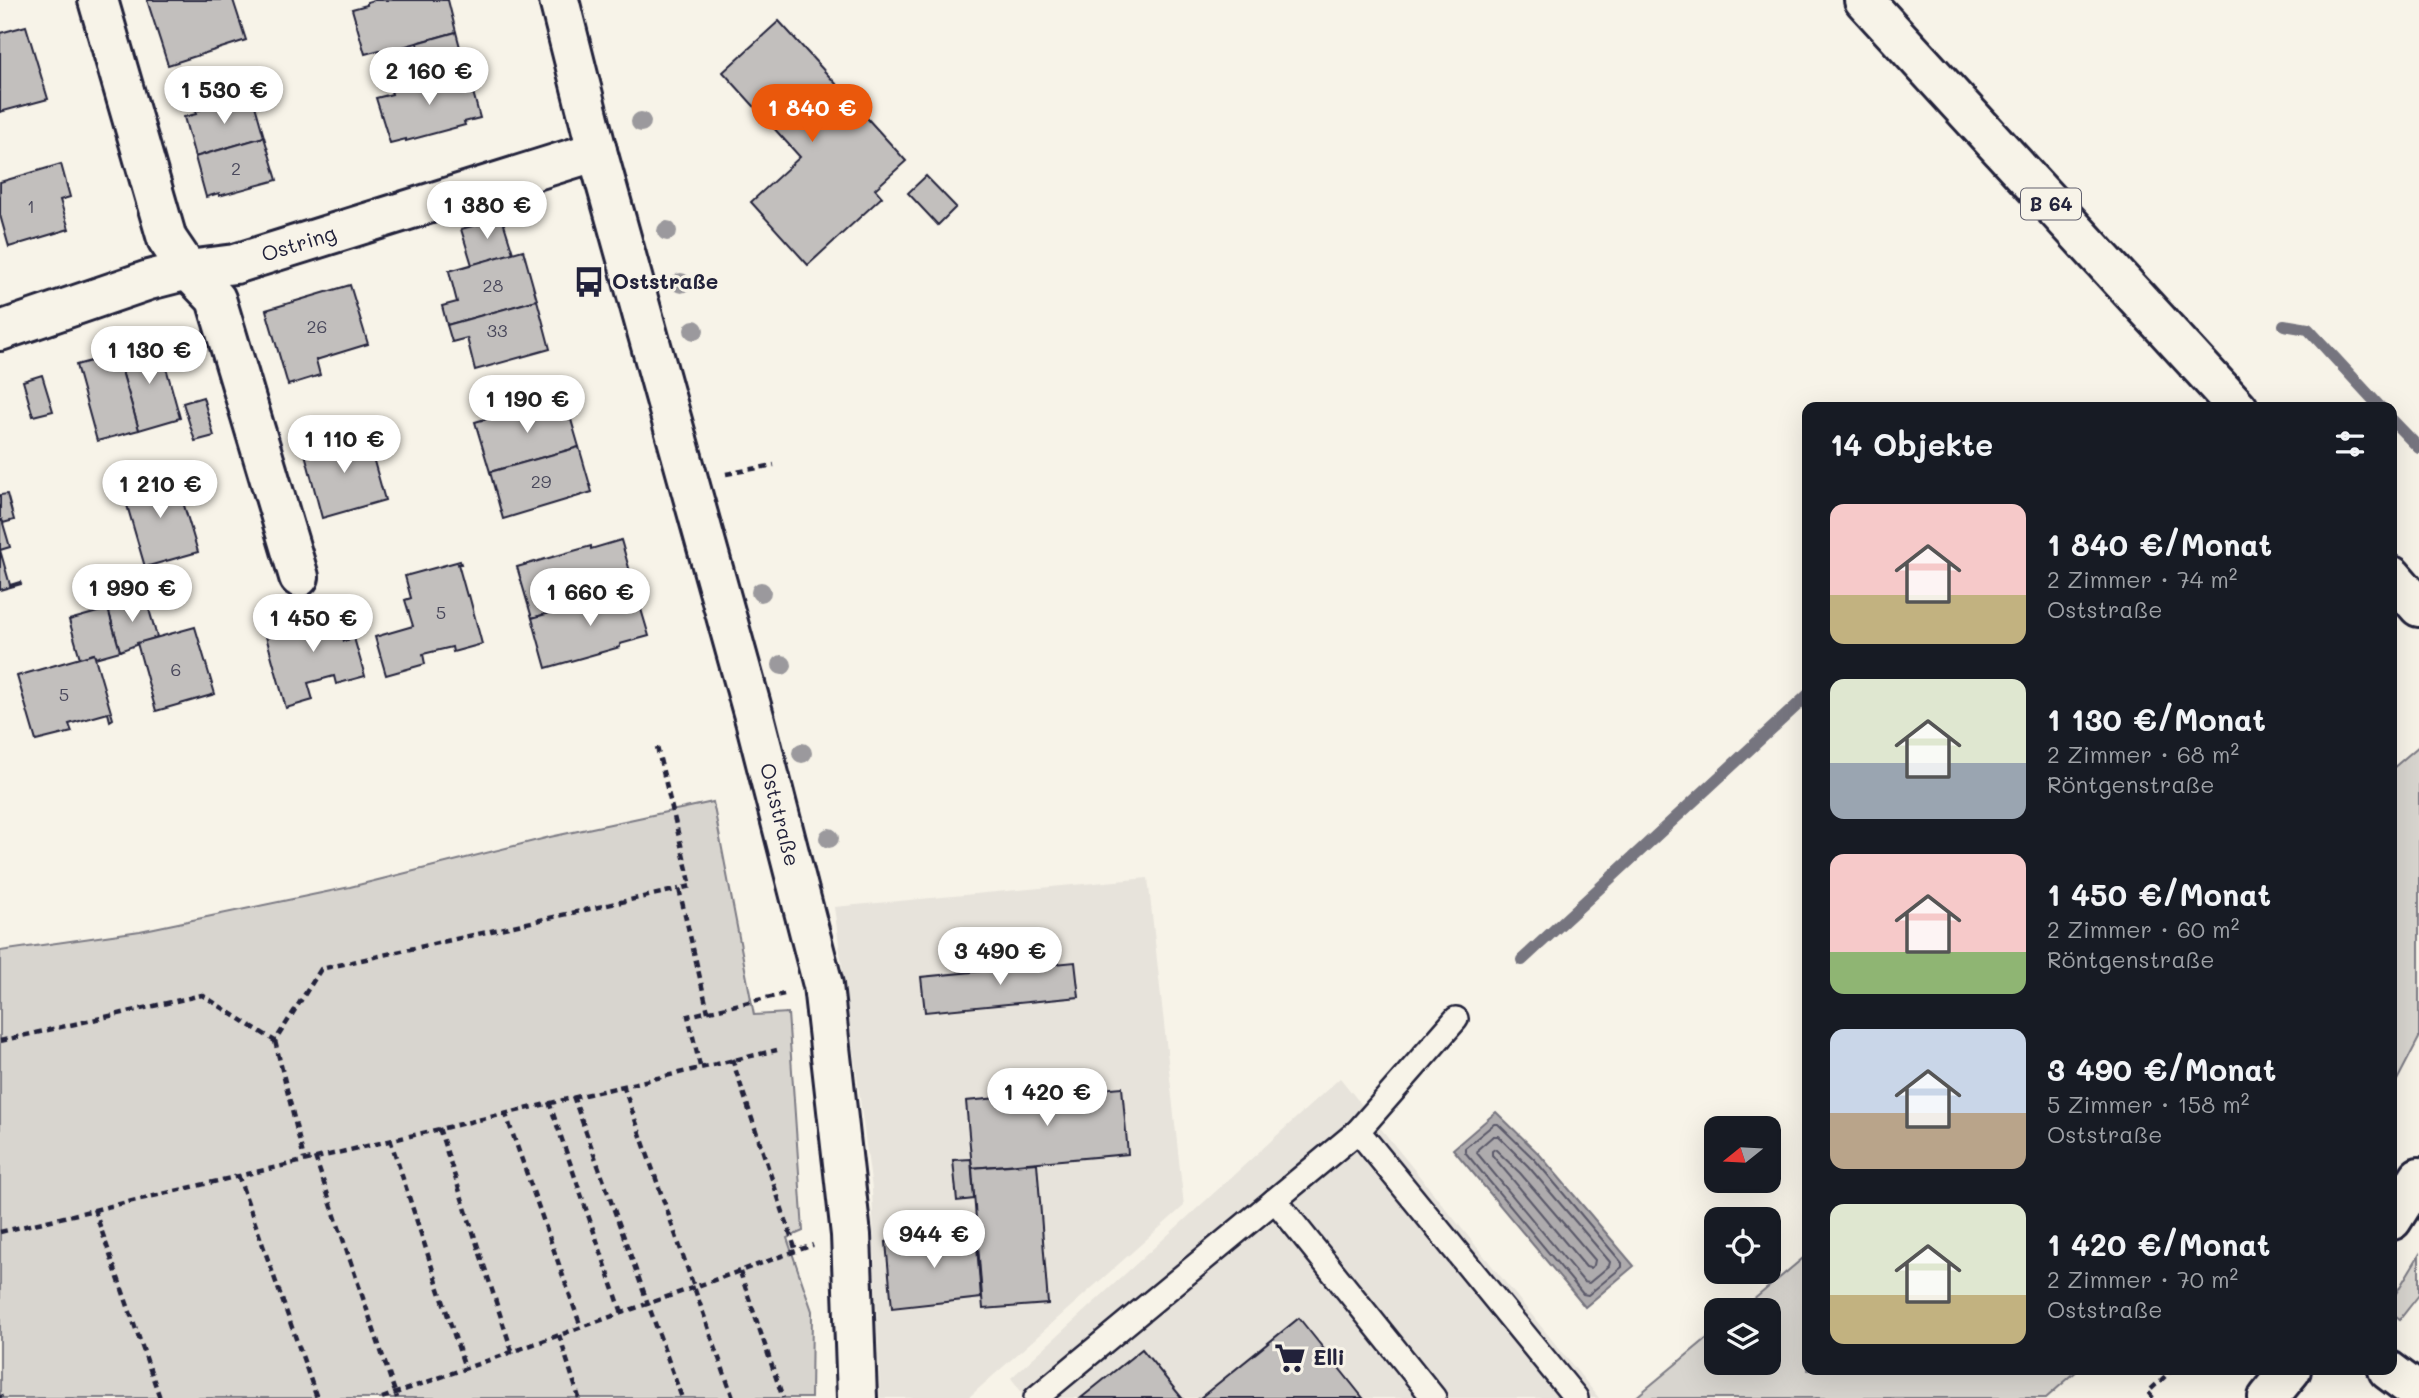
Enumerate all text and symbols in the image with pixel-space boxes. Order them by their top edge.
pin: 2 160 € [364,48,494,107]
text: 2 160 € [386,55,472,85]
pin: 1 530 € [159,66,289,126]
text: 1 530 € [180,74,268,104]
pin: 1 840 € [747,85,877,144]
text: 1 840 € [767,92,857,122]
house number: 2 [231,156,241,180]
pin: 1 380 € [422,182,552,241]
road number: B 64 [2021,188,2081,220]
text: 1 380 € [443,189,531,219]
house number: 1 [27,194,35,218]
street label: Ostring [258,218,339,267]
bus stop icon: Oststraße [572,265,606,299]
place label: Oststraße [612,267,718,294]
house number: 28 [483,273,504,297]
house number: 26 [307,314,327,338]
house number: 33 [486,318,508,342]
pin: 1 130 € [84,326,214,386]
text: 1 130 € [107,334,191,364]
pin: 1 190 € [462,376,592,435]
text: 1 190 € [485,383,569,413]
pin: 1 110 € [279,416,409,475]
text: 1 110 € [304,423,384,453]
text: 14 Objekte [1830,424,1993,464]
icon: filters [2331,425,2369,463]
pin: 1 210 € [95,461,225,520]
text: 1 210 € [118,468,202,498]
house number: 29 [531,469,552,493]
text: 1 840 €/Monat [2047,524,2272,564]
icon: home [1886,532,1970,616]
pin: 1 990 € [67,564,197,624]
text: 2 Zimmer · 74 m² [2047,564,2238,594]
pin: 1 660 € [525,568,655,628]
text: 1 990 € [88,572,176,602]
text: 1 660 € [546,576,634,606]
pin: 1 450 € [248,594,378,654]
text: Oststraße [2047,594,2163,624]
house number: 5 [436,600,446,624]
text: 1 450 € [269,602,357,632]
house number: 6 [171,657,181,681]
house number: 5 [59,682,69,706]
text: 1 130 €/Monat [2047,699,2266,739]
icon: home [1886,707,1970,791]
text: 2 Zimmer · 68 m² [2047,739,2239,769]
street label: Oststraße [755,760,807,869]
text: Röntgenstraße [2047,769,2215,799]
text: 1 450 €/Monat [2047,874,2271,914]
icon: home [1886,882,1970,966]
text: 2 Zimmer · 60 m² [2047,914,2239,944]
pin: 3 490 € [935,928,1065,987]
text: 3 490 € [954,935,1046,965]
text: Röntgenstraße [2047,944,2215,974]
text: 3 490 €/Monat [2047,1049,2276,1089]
icon: home [1886,1057,1970,1141]
pin: 1 420 € [982,1068,1112,1128]
text: 1 420 € [1003,1076,1091,1106]
text: 5 Zimmer · 158 m² [2047,1089,2249,1119]
north arrow [1704,1116,1782,1194]
map controls [1704,1116,1781,1375]
text: Oststraße [2047,1119,2163,1149]
button: locate [1704,1207,1781,1284]
pin: 944 € [885,1210,983,1270]
text: 944 € [899,1218,969,1248]
text: 1 420 €/Monat [2047,1224,2270,1264]
icon: home [1886,1232,1970,1316]
text: 2 Zimmer · 70 m² [2047,1264,2238,1294]
text: Oststraße [2047,1294,2163,1324]
button: layers [1704,1298,1781,1375]
supermarket icon: Elli [1273,1341,1307,1375]
place label: Elli [1313,1343,1345,1370]

